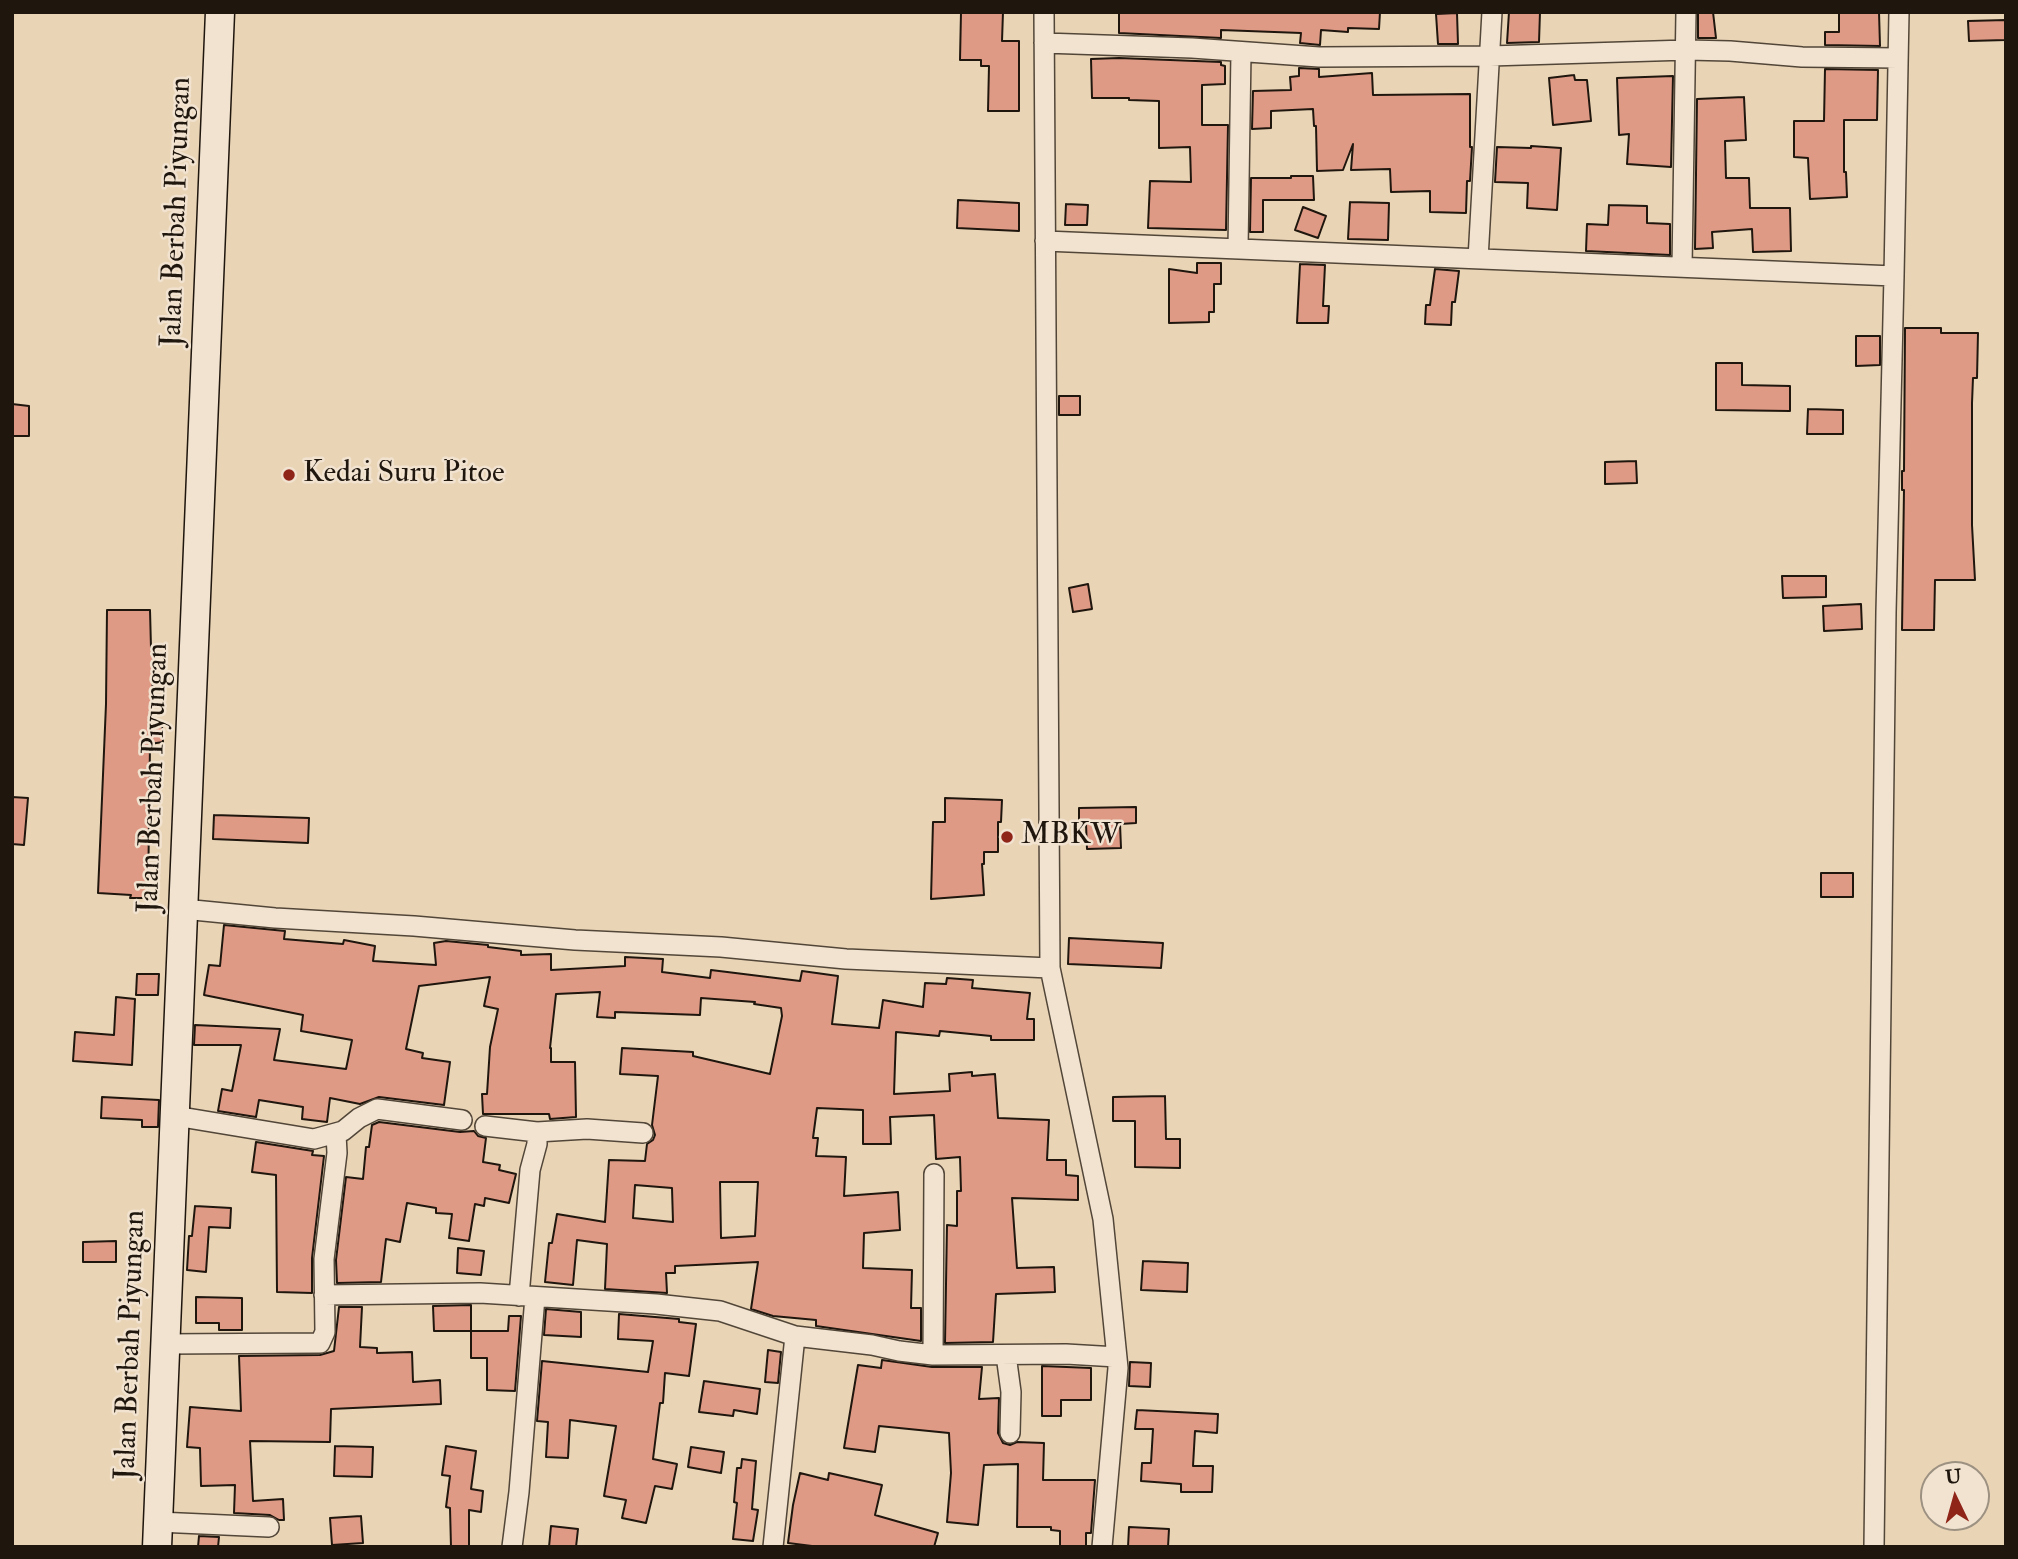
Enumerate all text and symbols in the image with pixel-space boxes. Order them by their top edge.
street label: Jalan Berbah Piyungan [155,76,201,348]
place label: Kedai Suru Pitoe [303,457,504,493]
marker: Kedai Suru Pitoe [281,467,297,483]
street label: Jalan Berbah Piyungan [132,642,178,914]
place label: MBKW [1021,819,1121,855]
marker: MBKW [999,829,1015,845]
street label: Jalan Berbah Piyungan [109,1209,155,1481]
north arrow [1920,1461,1990,1531]
text: U [1944,1464,1962,1490]

